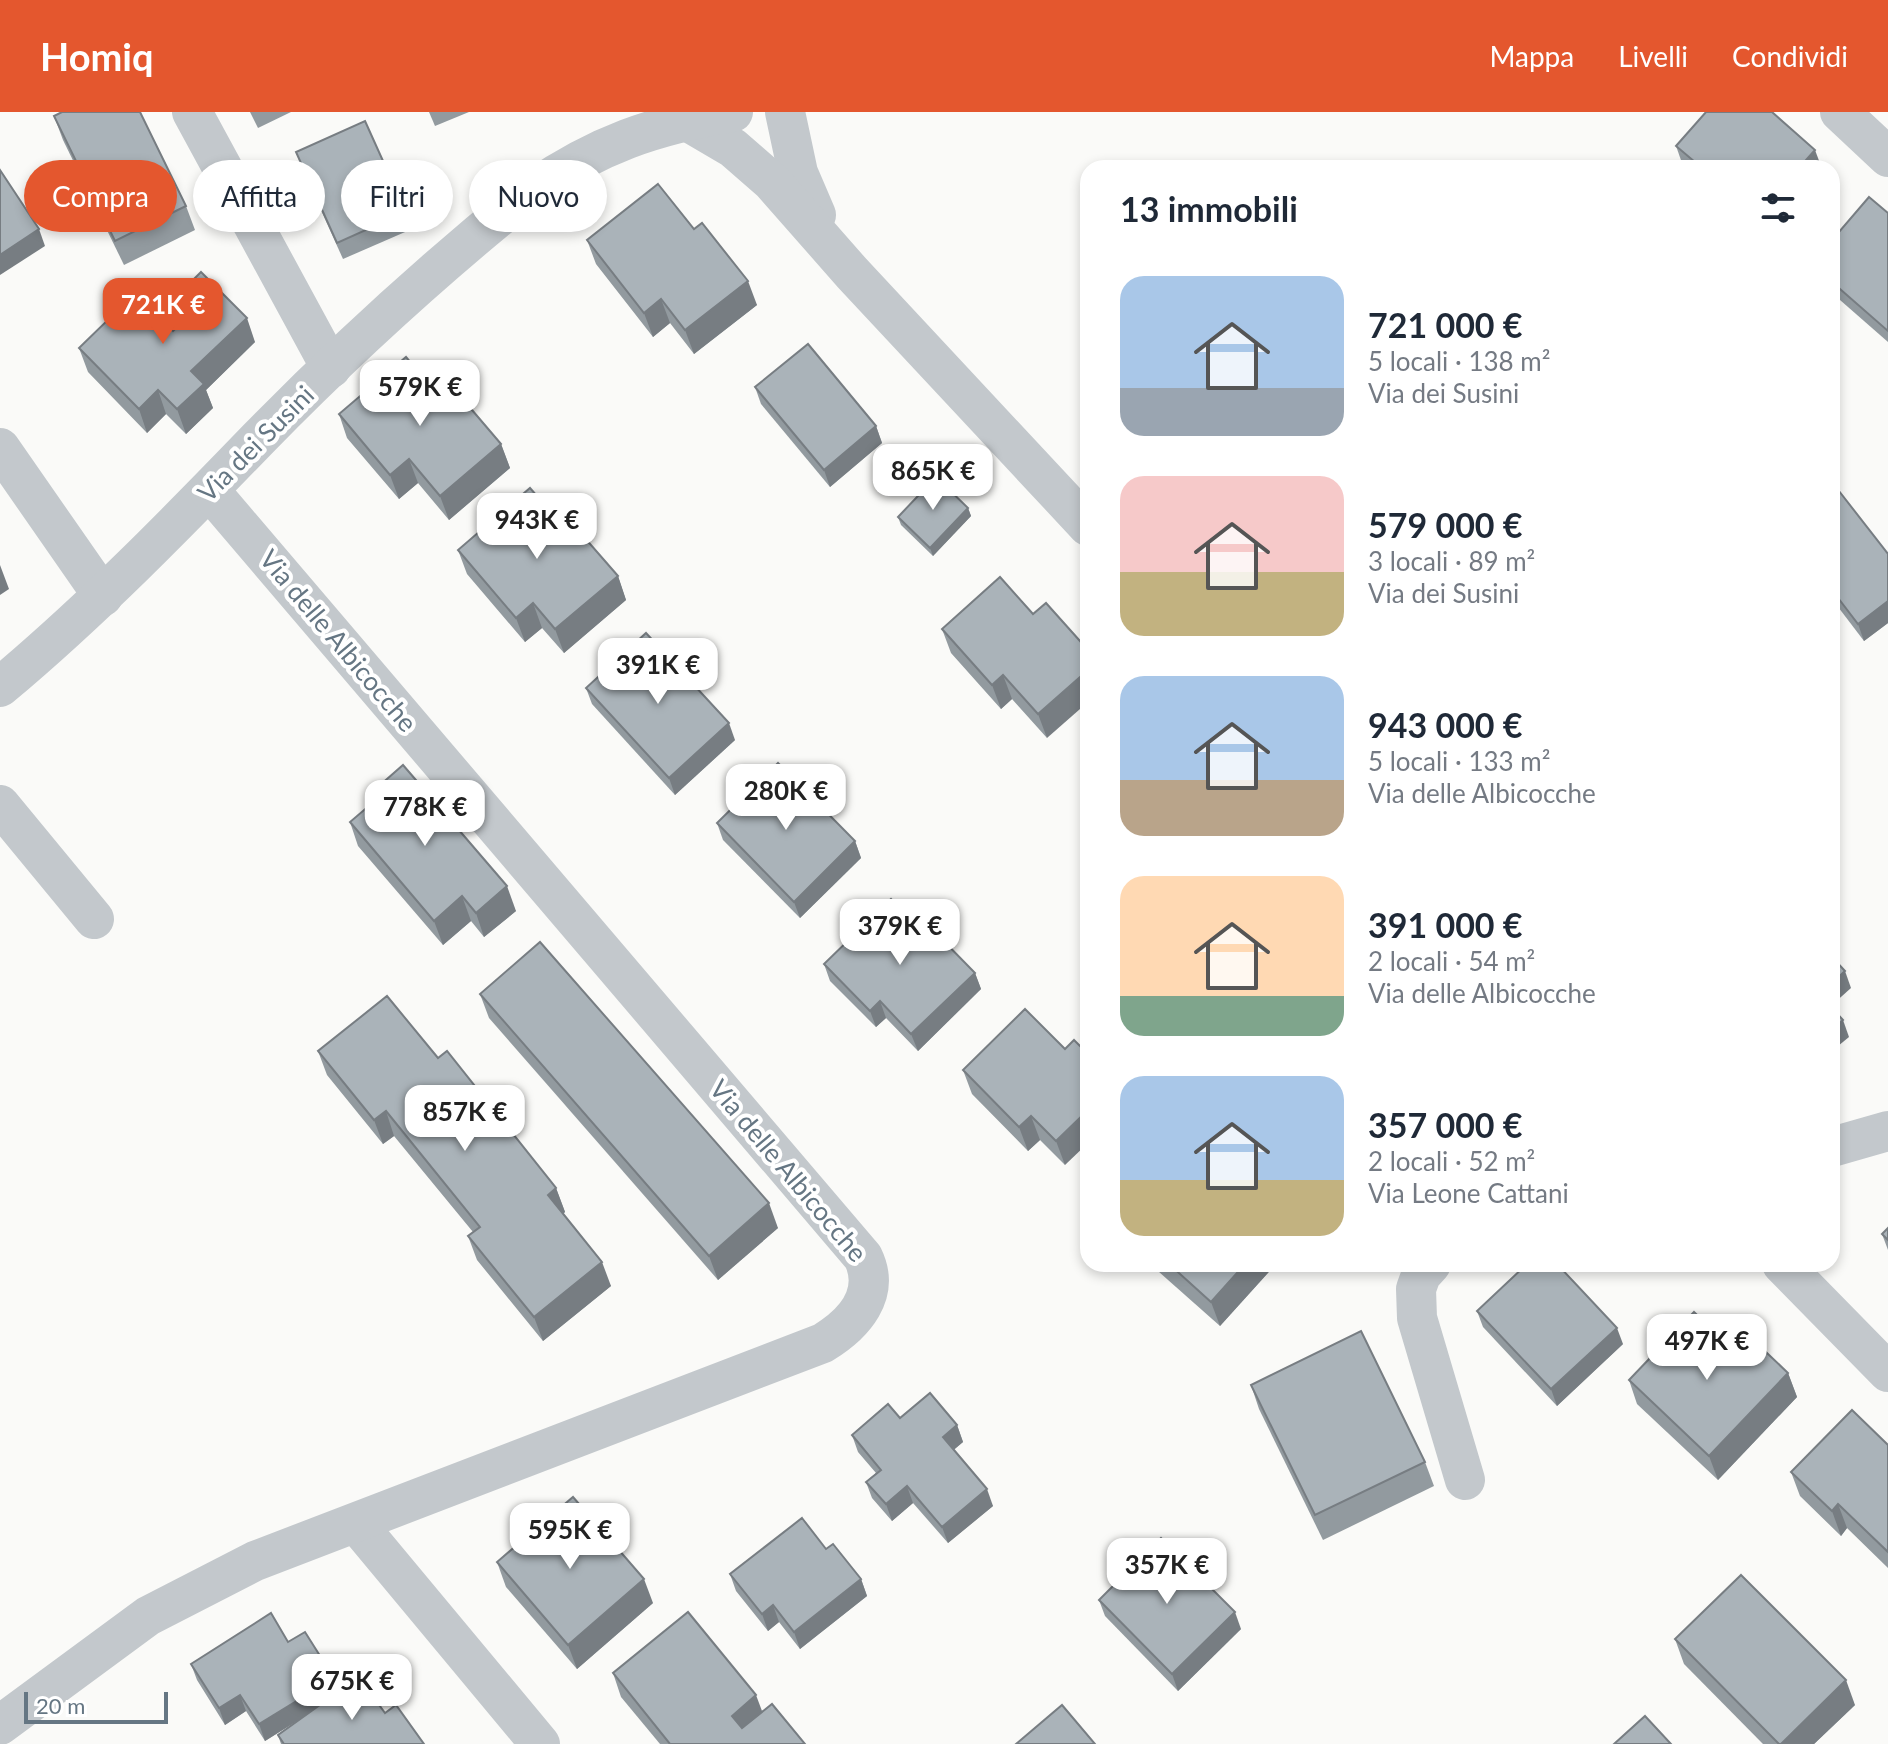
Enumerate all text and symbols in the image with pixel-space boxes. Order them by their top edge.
text: Homiq [40,33,154,79]
text: Mappa [1489,39,1574,73]
text: Livelli [1618,39,1688,73]
text: Condividi [1732,39,1848,73]
chip: Compra [24,160,177,232]
chip: Affitta [193,160,325,232]
chip: Filtri [341,160,453,232]
chip: Nuovo [469,160,607,232]
icon: filters [1756,186,1800,230]
text: 13 immobili [1120,188,1298,229]
pin: 721K € [98,278,228,346]
text: 721K € [121,288,205,320]
text: 721 000 € [1368,304,1523,345]
icon: home [1184,308,1280,404]
text: 5 locali · 138 m² [1368,345,1550,377]
pin: 579K € [355,360,485,428]
text: 579K € [378,370,462,402]
text: Via dei Susini [1368,377,1519,409]
street label: Via dei Susini [191,379,320,508]
pin: 865K € [868,444,998,512]
text: 865K € [891,454,975,486]
pin: 943K € [472,493,602,561]
text: 943K € [495,503,579,535]
text: 579 000 € [1368,504,1523,545]
icon: home [1184,508,1280,604]
street label: Via delle Albicocche [253,543,424,738]
text: 3 locali · 89 m² [1368,545,1535,577]
text: Via dei Susini [1368,577,1519,609]
pin: 391K € [593,638,723,706]
text: 391K € [616,648,700,680]
text: 943 000 € [1368,704,1523,745]
icon: home [1184,708,1280,804]
text: 5 locali · 133 m² [1368,745,1550,777]
pin: 280K € [721,764,851,832]
text: 280K € [744,774,828,806]
text: Via delle Albicocche [1368,777,1596,809]
pin: 778K € [360,780,490,848]
text: 778K € [383,790,467,822]
pin: 379K € [835,899,965,967]
text: 391 000 € [1368,904,1523,945]
icon: home [1184,908,1280,1004]
text: 379K € [858,909,942,941]
text: 2 locali · 54 m² [1368,945,1535,977]
text: Via delle Albicocche [1368,977,1596,1009]
street label: Via delle Albicocche [703,1073,874,1268]
pin: 857K € [400,1085,530,1153]
text: 857K € [423,1095,507,1127]
text: 357 000 € [1368,1104,1523,1145]
icon: home [1184,1108,1280,1204]
text: 2 locali · 52 m² [1368,1145,1535,1177]
text: Via Leone Cattani [1368,1177,1569,1209]
pin: 497K € [1642,1314,1772,1382]
text: 497K € [1665,1324,1749,1356]
pin: 595K € [505,1503,635,1571]
text: 595K € [528,1513,612,1545]
pin: 357K € [1102,1538,1232,1606]
text: 357K € [1125,1548,1209,1580]
pin: 675K € [287,1654,417,1722]
text: 675K € [310,1664,394,1696]
scale bar [24,1688,168,1724]
text: 20 m [36,1692,85,1719]

